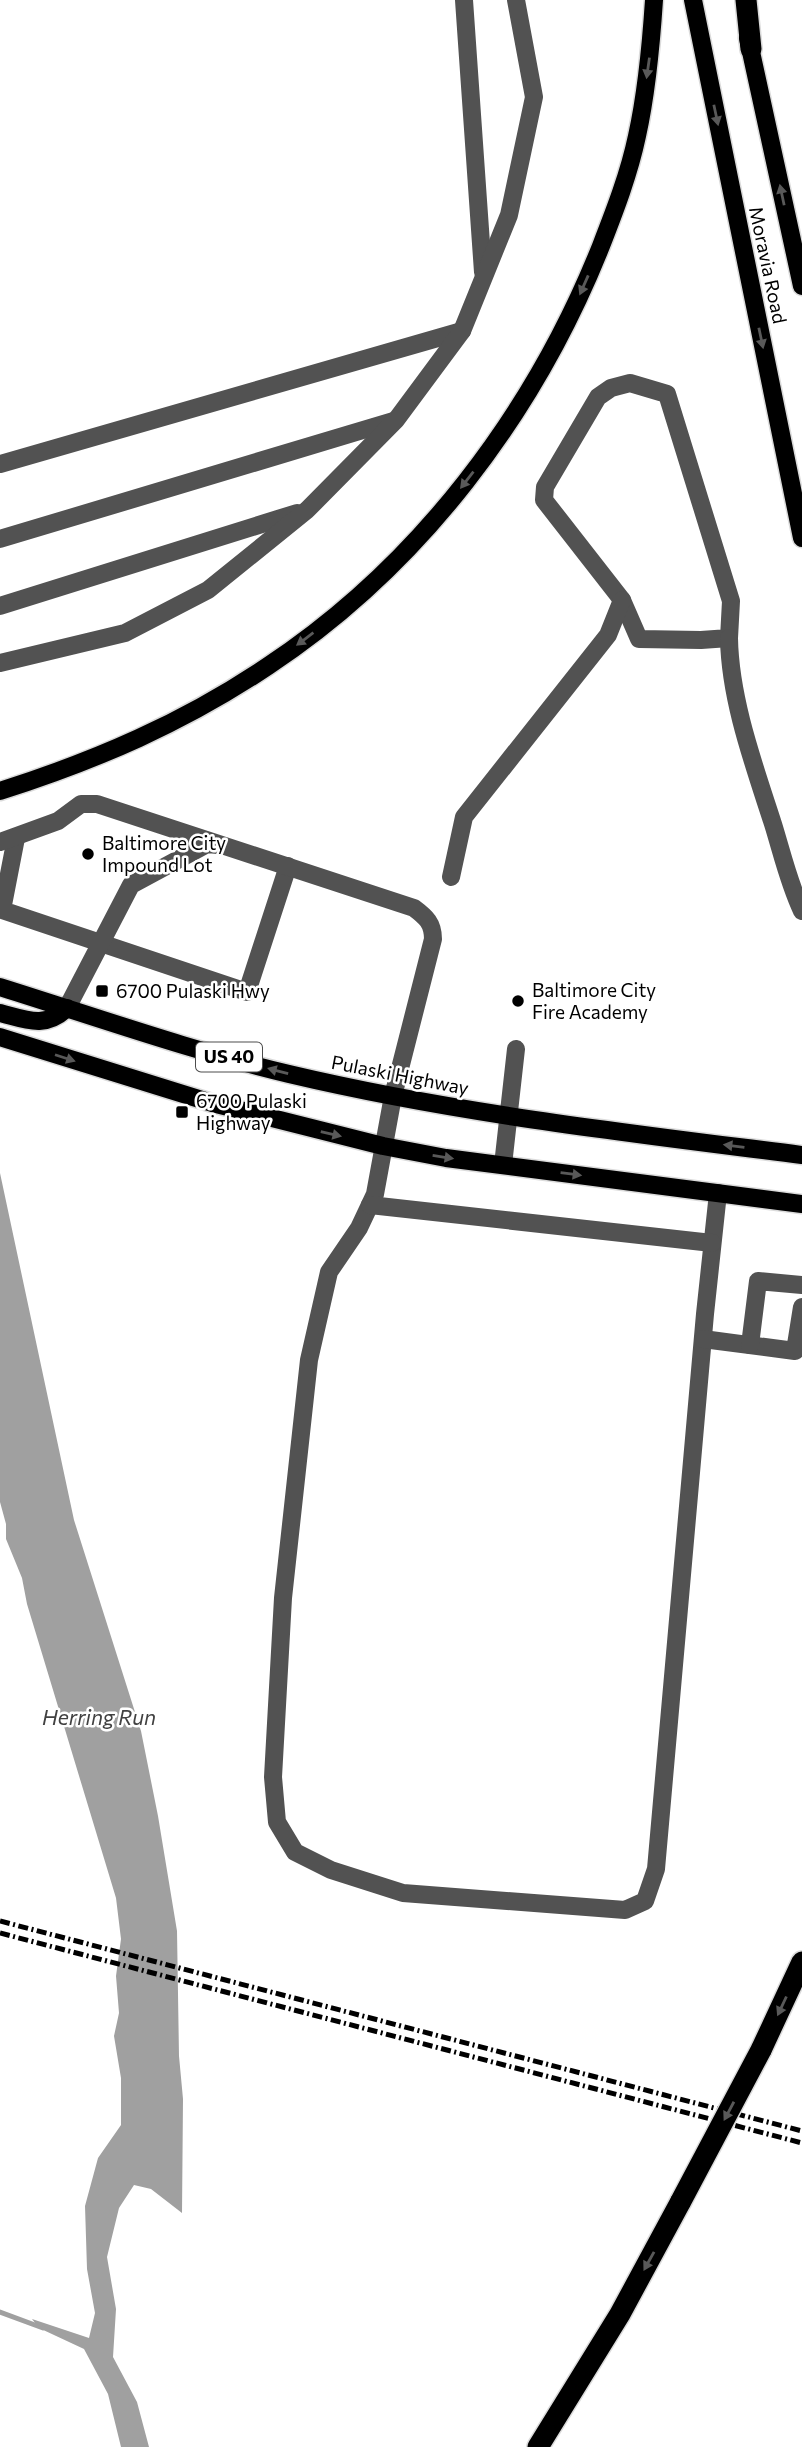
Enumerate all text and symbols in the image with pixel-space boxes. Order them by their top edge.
one-way arrow [643,57,654,79]
one-way arrow [710,104,721,126]
one-way arrow [777,184,788,206]
street label: Moravia Road [745,204,792,326]
one-way arrow [578,275,590,295]
one-way arrow [756,327,767,349]
one-way arrow [460,471,475,488]
one-way arrow [297,631,315,646]
place label: Baltimore City Impound Lot [102,831,226,876]
marker: Baltimore City Impound Lot [80,846,96,862]
place label: Baltimore City Fire Academy [532,978,656,1023]
place label: 6700 Pulaski Hwy [116,979,270,1002]
marker: 6700 Pulaski Hwy [94,983,110,999]
marker: Baltimore City Fire Academy [510,993,526,1009]
road number: US 40 [196,1042,262,1072]
street label: Pulaski Highway [329,1050,471,1099]
one-way arrow [55,1053,76,1064]
one-way arrow [267,1065,289,1076]
place label: 6700 Pulaski Highway [196,1089,307,1134]
marker: 6700 Pulaski Highway [174,1104,190,1120]
one-way arrow [320,1129,342,1140]
one-way arrow [723,1140,745,1151]
one-way arrow [432,1152,454,1163]
one-way arrow [560,1168,582,1179]
water label: Herring Run [42,1704,156,1729]
one-way arrow [776,1996,788,2016]
one-way arrow [723,2101,735,2121]
one-way arrow [643,2251,655,2271]

